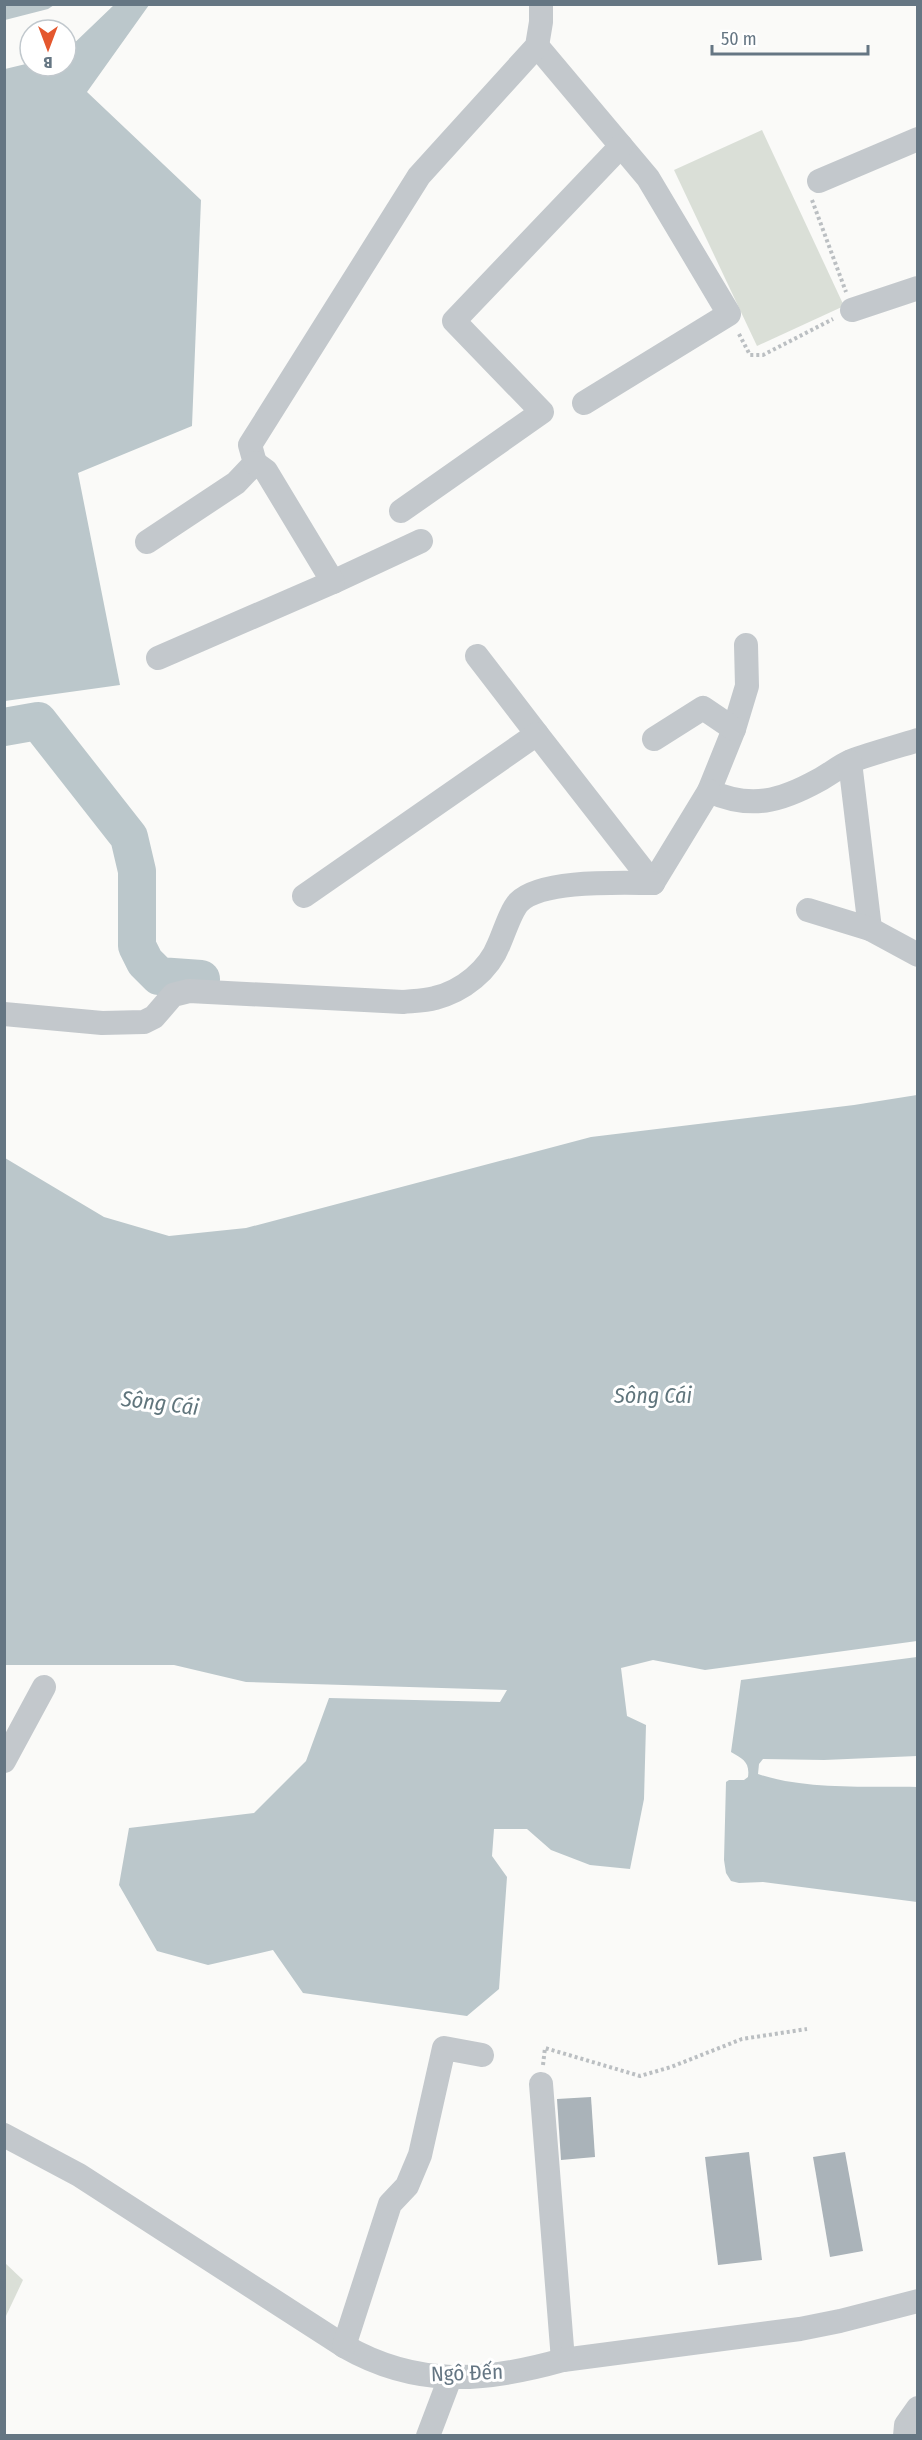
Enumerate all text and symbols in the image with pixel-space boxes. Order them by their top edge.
north arrow [18,18,78,78]
scale bar [712,18,868,56]
text: 50 m [721,28,757,50]
text: B [43,53,52,72]
water label: Sông Cái [613,1382,692,1409]
water label: Sông Cái [119,1385,201,1421]
street label: Ngô Đến [430,2359,504,2387]

